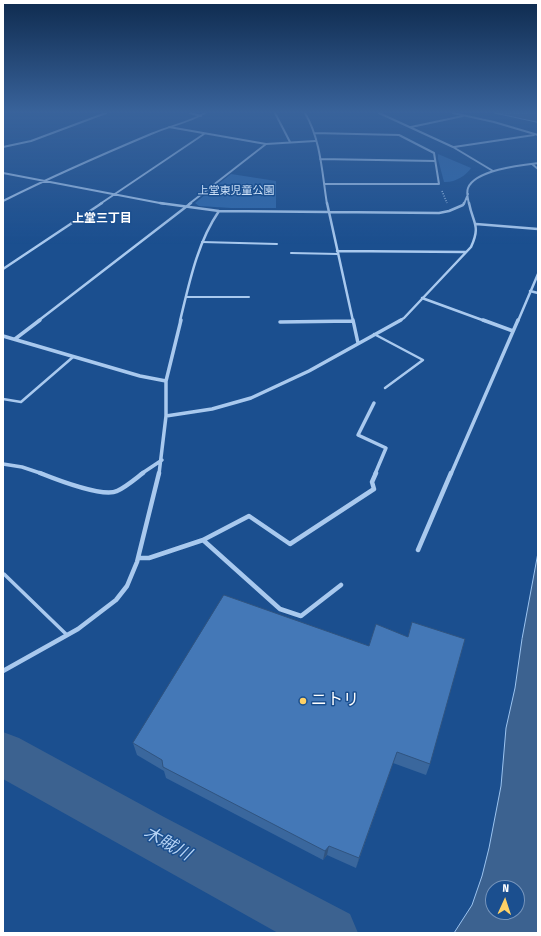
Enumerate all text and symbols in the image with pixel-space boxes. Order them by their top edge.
park label: 上堂東児童公園 [198,184,274,198]
district label: 上堂三丁目 [72,212,132,226]
place label: ニトリ [311,691,359,711]
marker: ニトリ [298,696,308,706]
water label: 木賊川 [140,823,194,865]
north arrow [485,880,525,920]
text: N [502,882,509,895]

